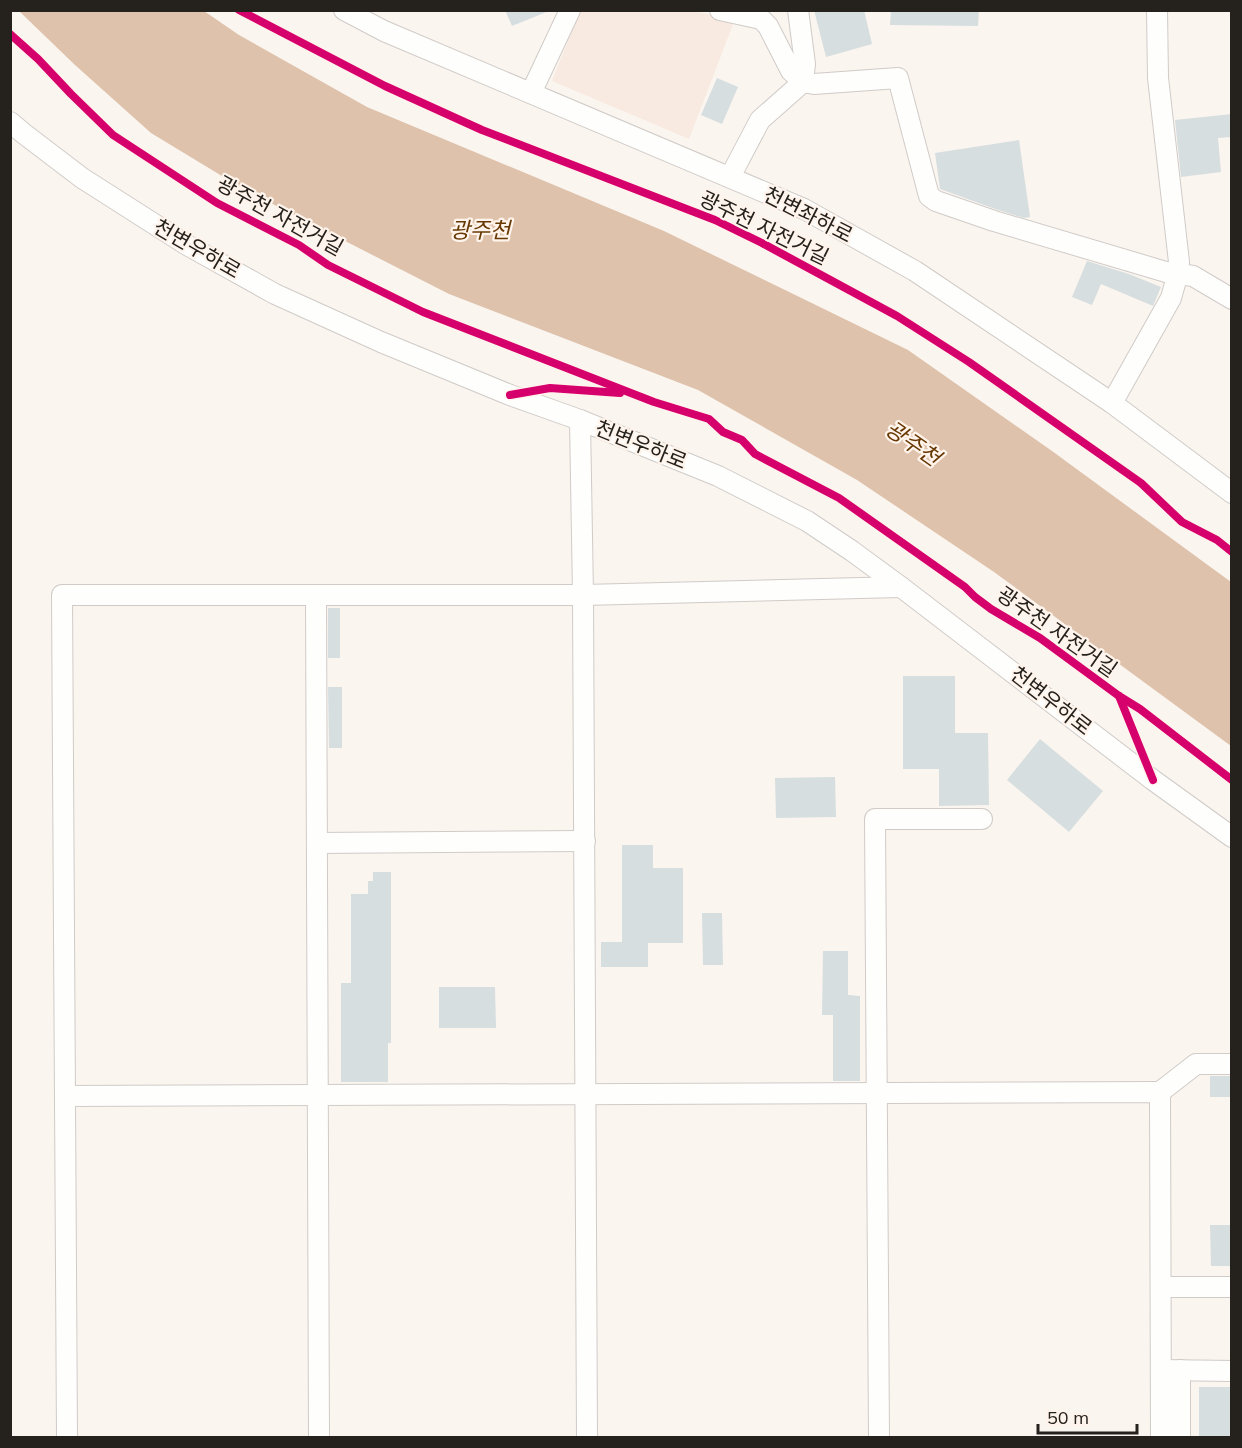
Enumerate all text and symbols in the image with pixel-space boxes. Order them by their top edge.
street label: 광주천 자전거길 [213,170,348,261]
street label: 천변좌하로 [760,181,857,248]
street label: 광주천 자전거길 [695,185,833,270]
street label: 천변우하로 [149,213,246,284]
water label: 광주천 [450,216,513,244]
street label: 천변우하로 [592,414,691,474]
water label: 광주천 [880,414,948,473]
street label: 광주천 자전거길 [992,580,1123,682]
street label: 천변우하로 [1006,660,1098,740]
scale bar [1038,1397,1137,1435]
text: 50 m [1047,1406,1089,1429]

